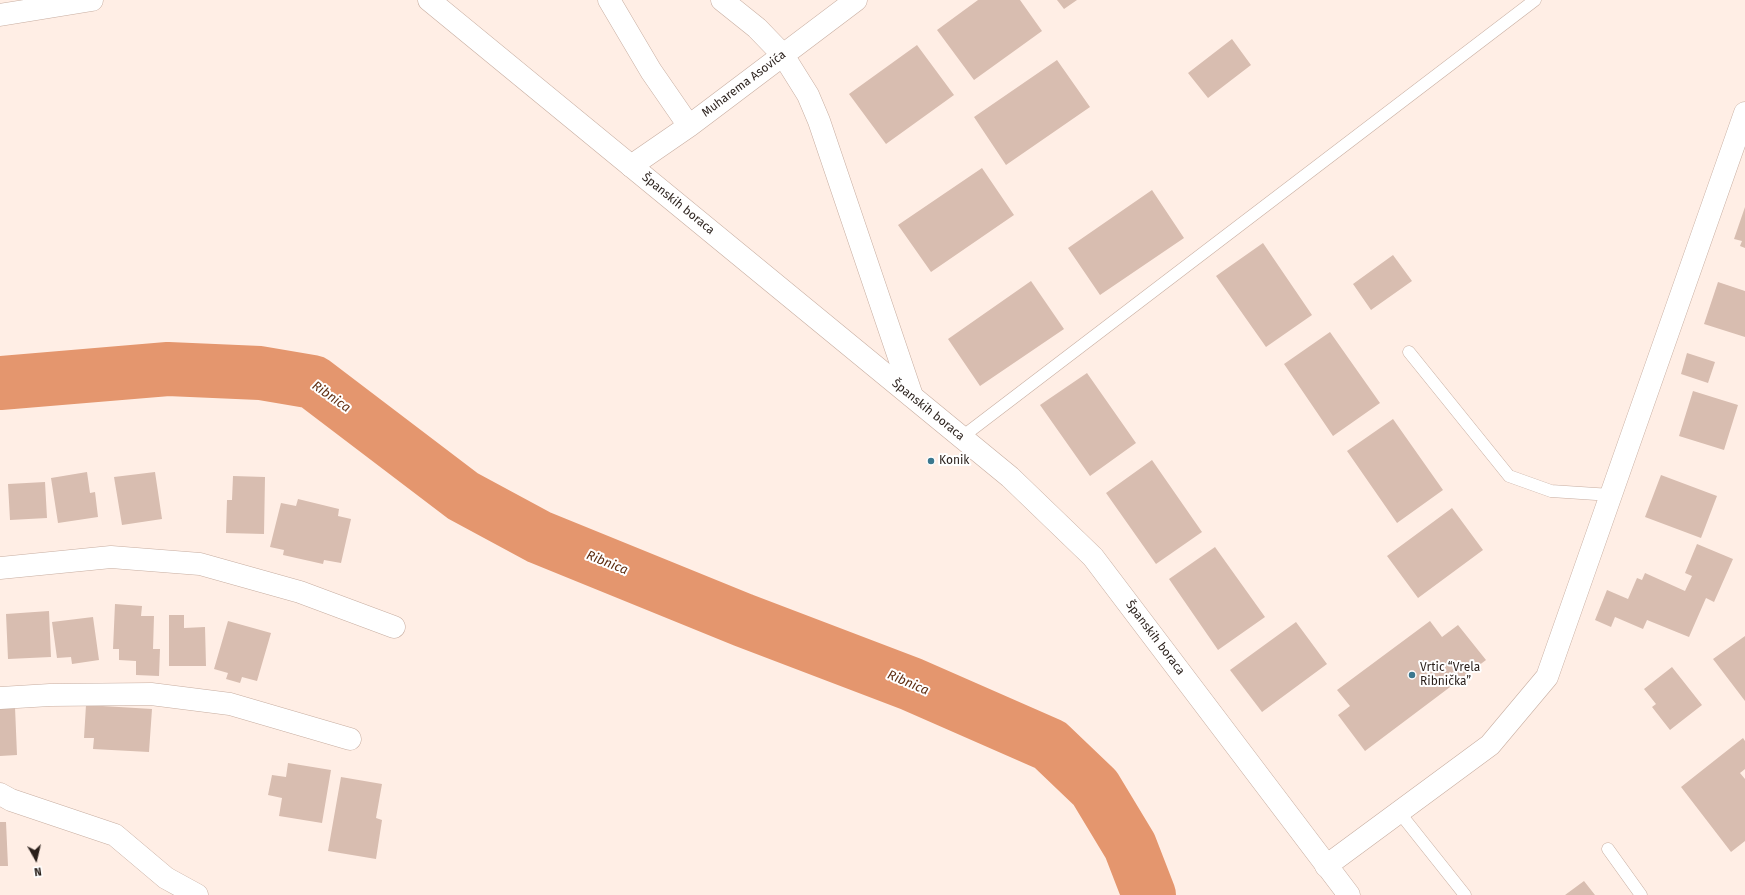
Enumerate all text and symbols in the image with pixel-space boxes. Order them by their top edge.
street label: Muharema Asovića [699,48,789,120]
street label: Španskih boraca [639,170,717,238]
street label: Španskih boraca [889,376,967,444]
water label: Ribnica [309,378,353,416]
place label: Konik [939,454,969,468]
marker: Konik [926,456,936,466]
water label: Ribnica [584,548,630,578]
street label: Španskih boraca [1122,598,1188,678]
place label: Vrtic “Vrela Ribnička” [1420,661,1480,689]
water label: Ribnica [885,667,931,699]
marker: Vrtic “Vrela Ribnička” [1407,670,1417,680]
north arrow [16,839,56,879]
text: N [33,864,42,878]

